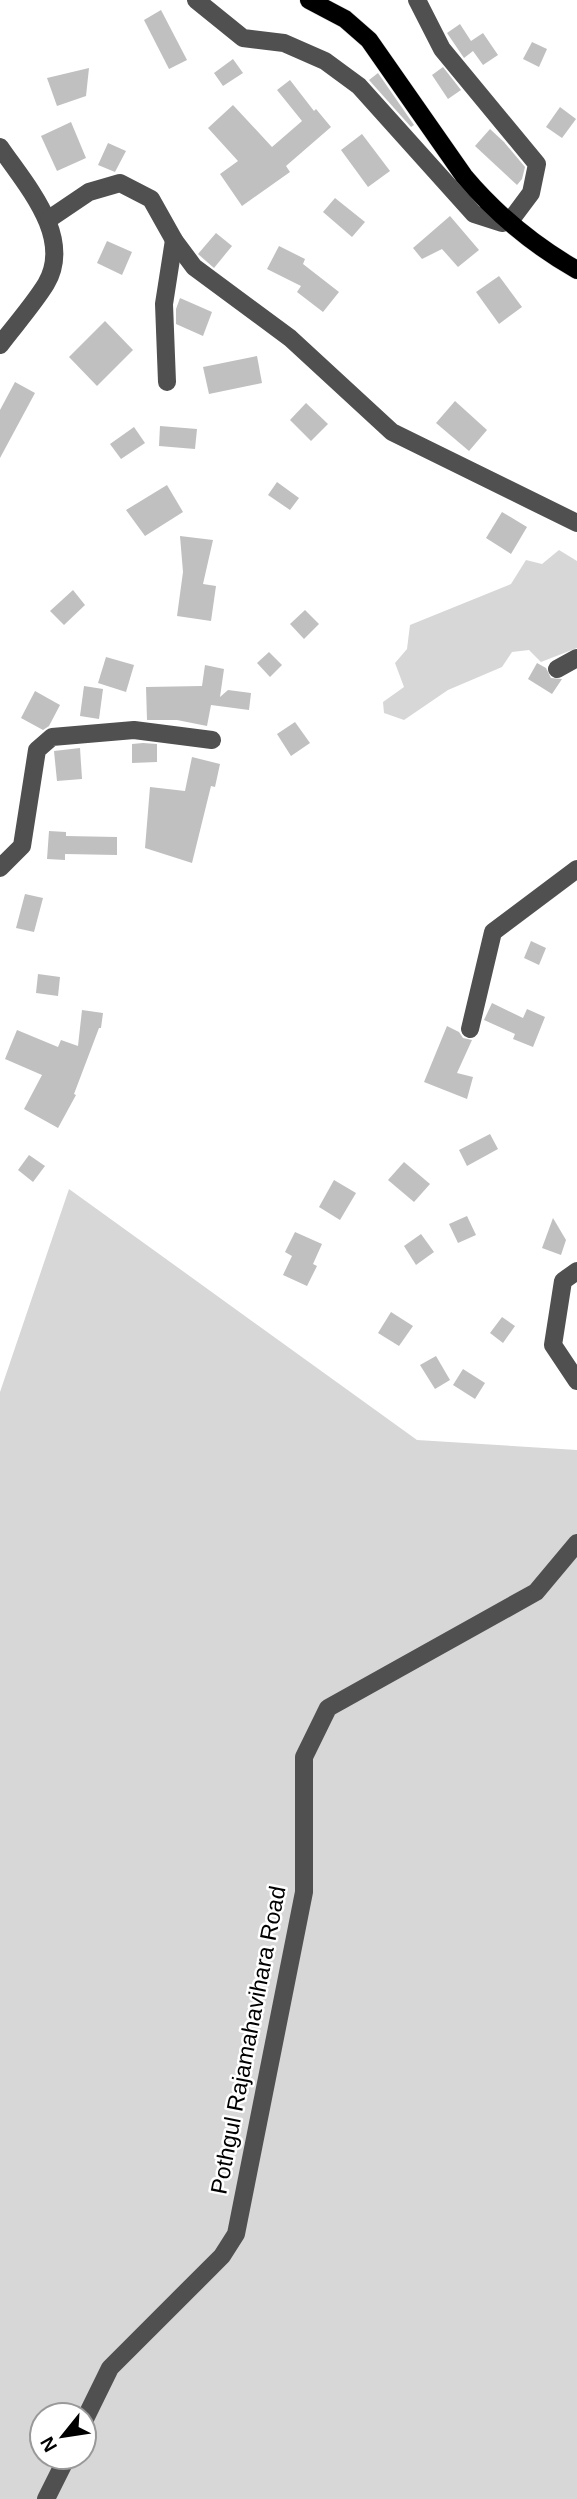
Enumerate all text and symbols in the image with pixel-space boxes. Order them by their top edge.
street label: Pothgul Rajamahavihara Road [205,1884,291,2196]
north arrow [28,2401,98,2471]
text: N [36,2433,61,2455]

